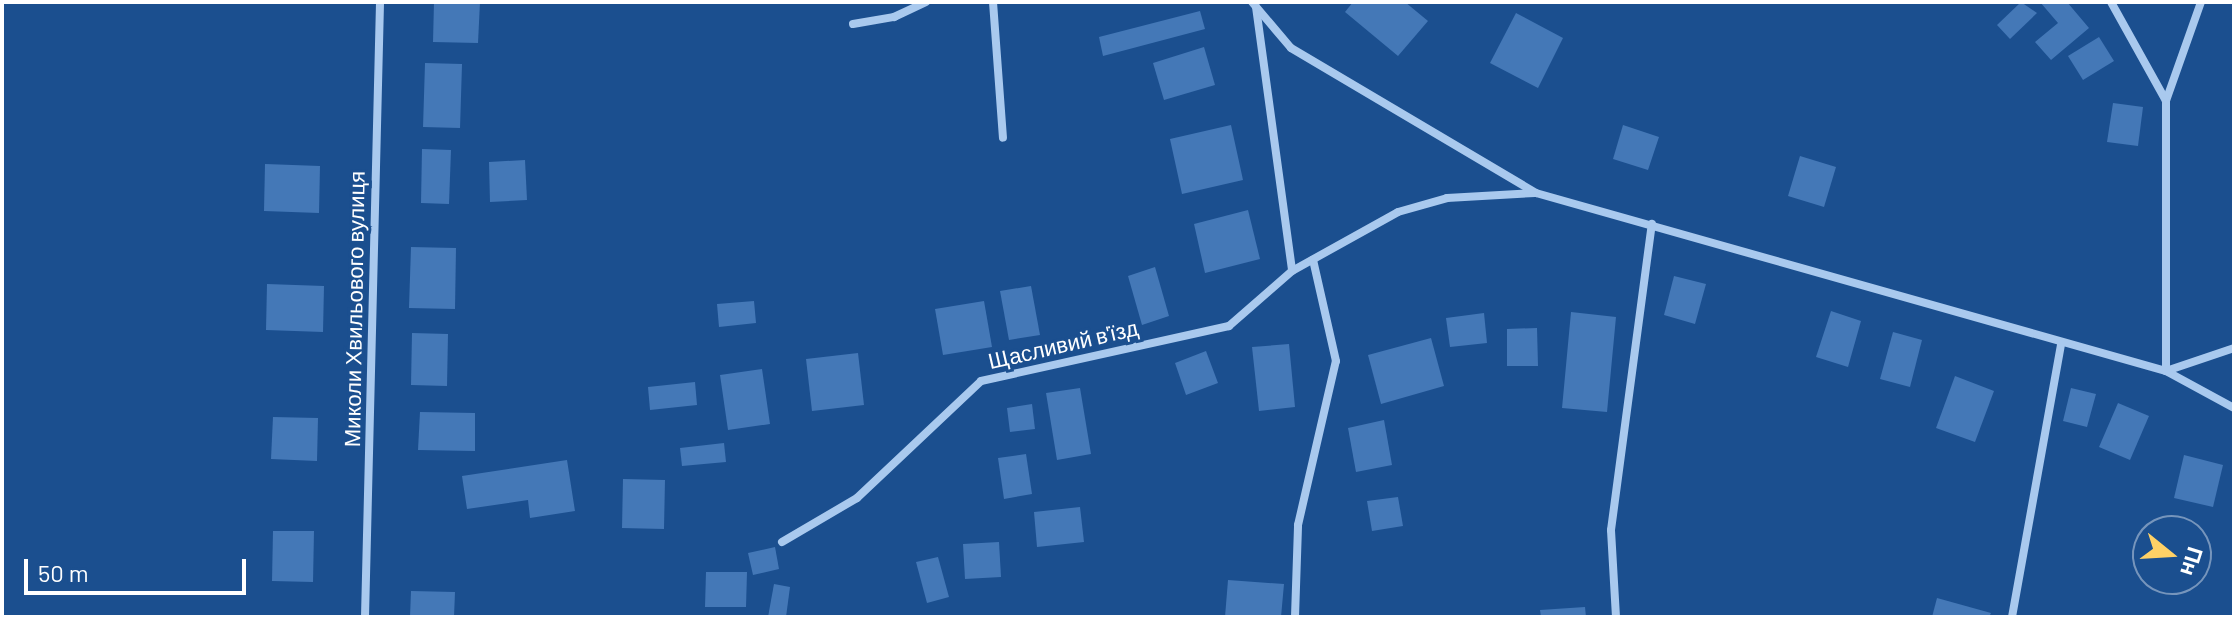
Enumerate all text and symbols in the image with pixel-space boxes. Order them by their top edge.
street label: Миколи Хвильового вулиця [338,171,370,447]
street label: Щасливий в'їзд [985,314,1141,374]
north arrow [2132,515,2212,595]
scale bar [28,543,250,593]
text: Пн [2176,544,2210,580]
text: 50 m [38,558,89,587]

